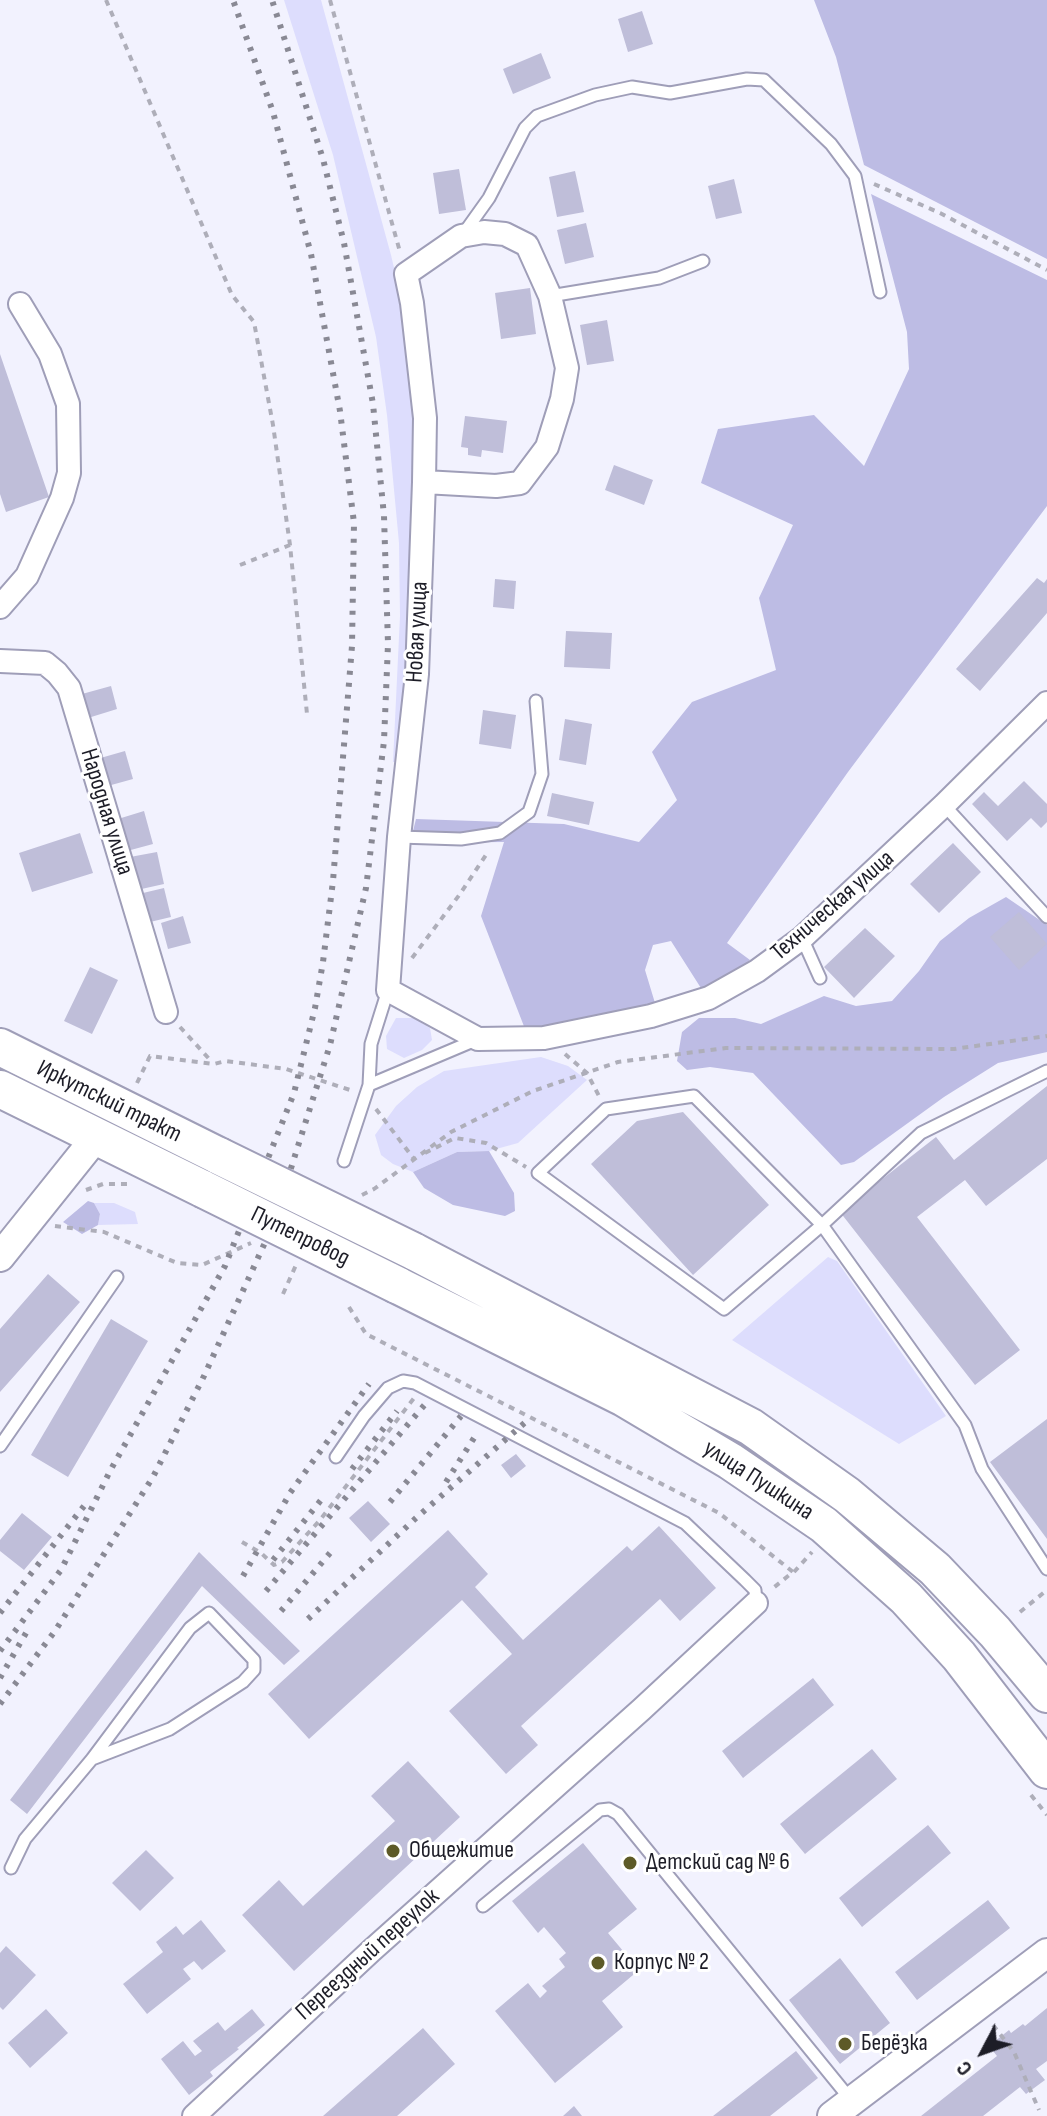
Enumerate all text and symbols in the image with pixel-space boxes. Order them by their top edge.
street label: Новая улица [401,581,435,683]
street label: Народная улица [73,745,139,879]
street label: Техническая улица [766,845,900,967]
street label: Иркутский тракт [32,1055,186,1149]
street label: Путепровод [246,1201,354,1273]
street label: улица Пушкина [697,1435,819,1527]
place label: Общежитие [409,1837,514,1865]
marker: Общежитие [384,1842,402,1860]
place label: Детский сад № 6 [646,1849,790,1877]
marker: Детский сад № 6 [621,1854,639,1872]
street label: Переездный переулок [290,1883,446,2027]
place label: Корпус № 2 [614,1949,709,1977]
marker: Корпус № 2 [589,1954,607,1972]
north arrow [943,2012,1023,2092]
place label: Берёзка [861,2030,928,2058]
marker: Берёзка [836,2035,854,2053]
text: С [951,2055,978,2081]

